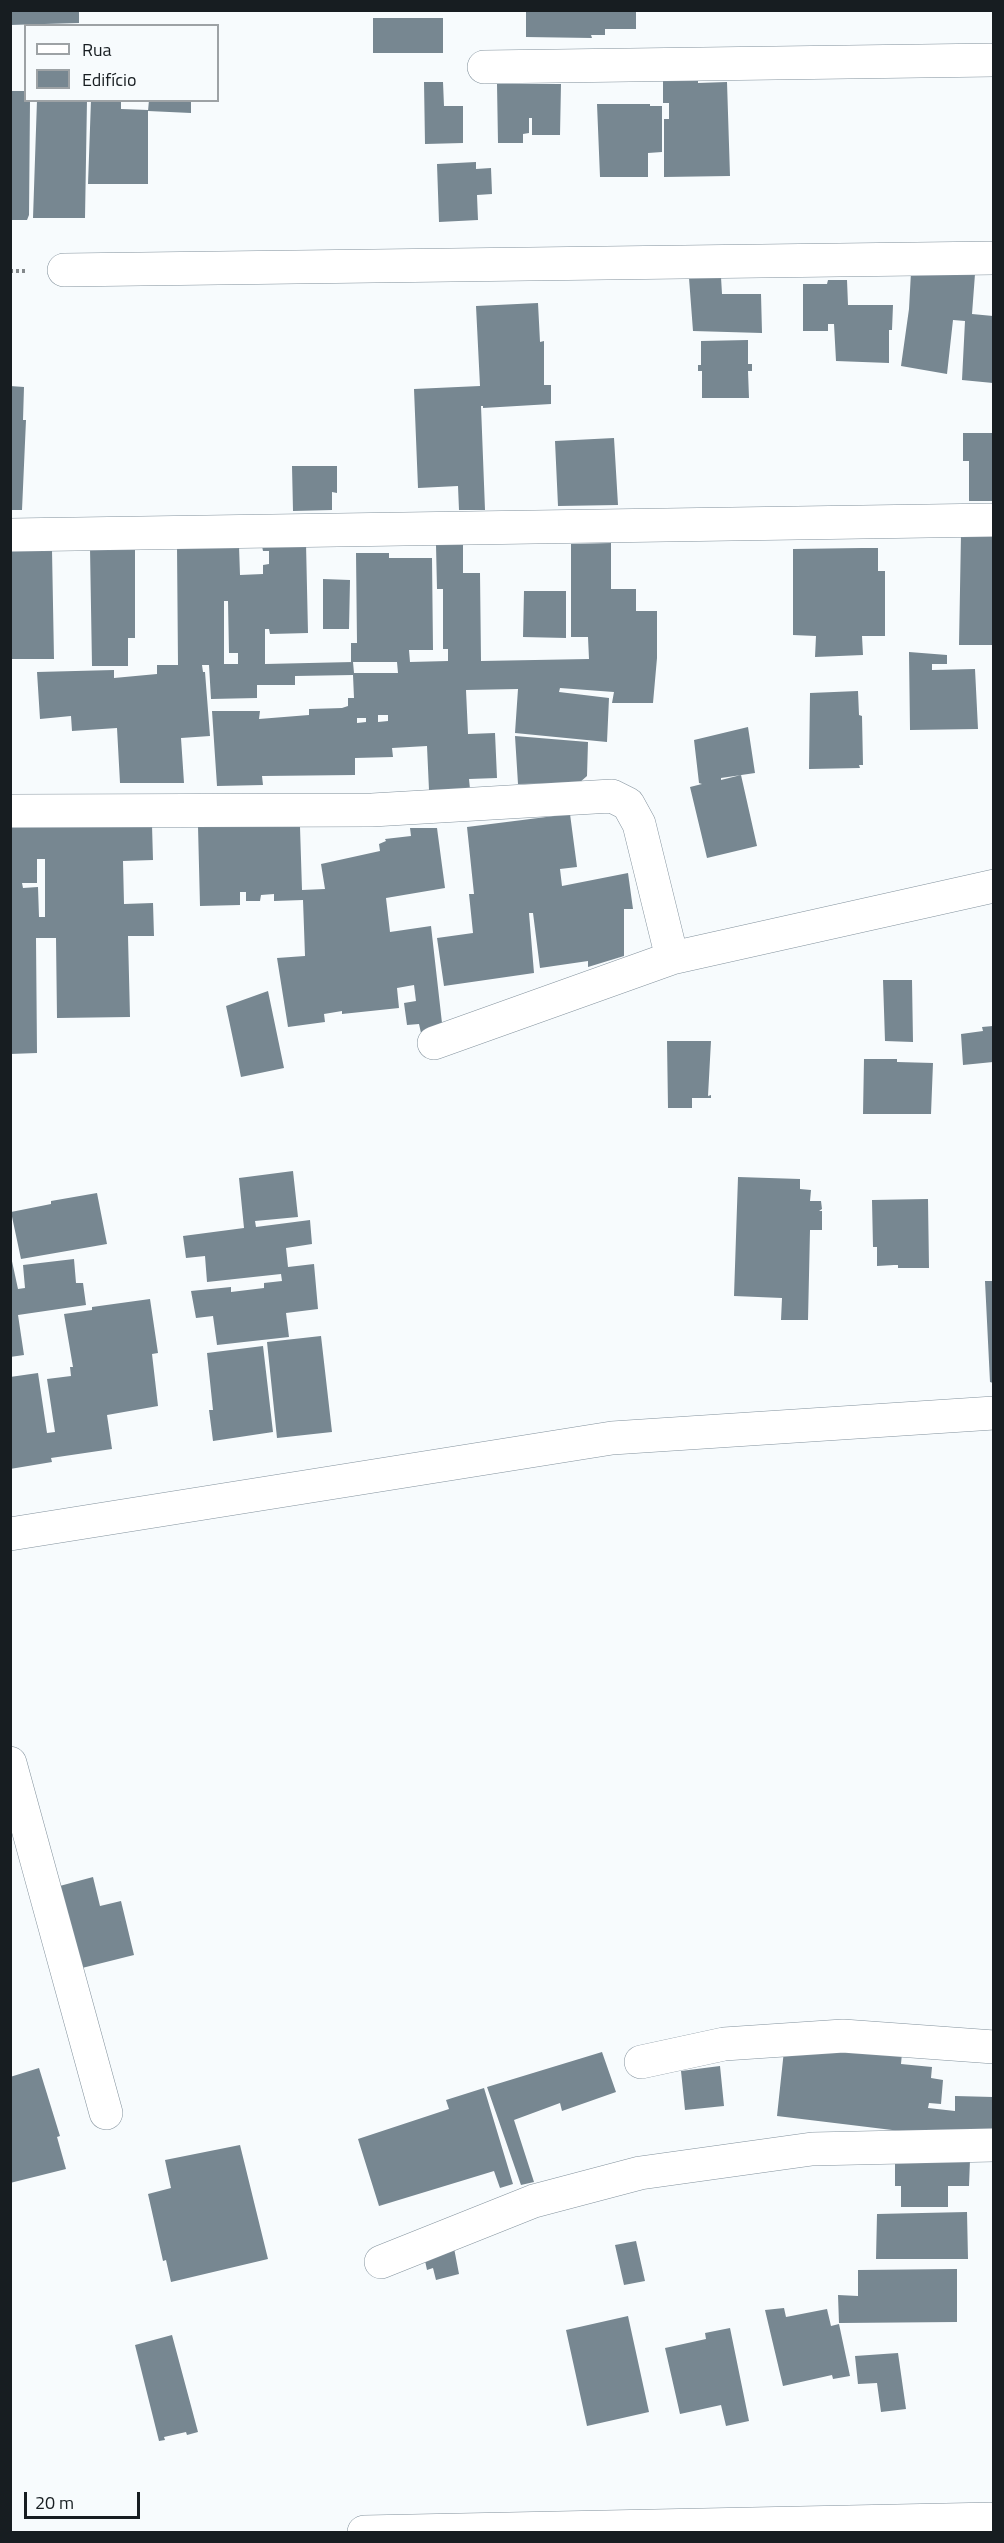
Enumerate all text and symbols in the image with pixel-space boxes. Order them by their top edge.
legend [24,24,219,102]
text: Rua [82,36,112,63]
text: Edifício [82,66,136,93]
scale bar [27,2480,142,2518]
text: 20 m [35,2489,74,2516]

